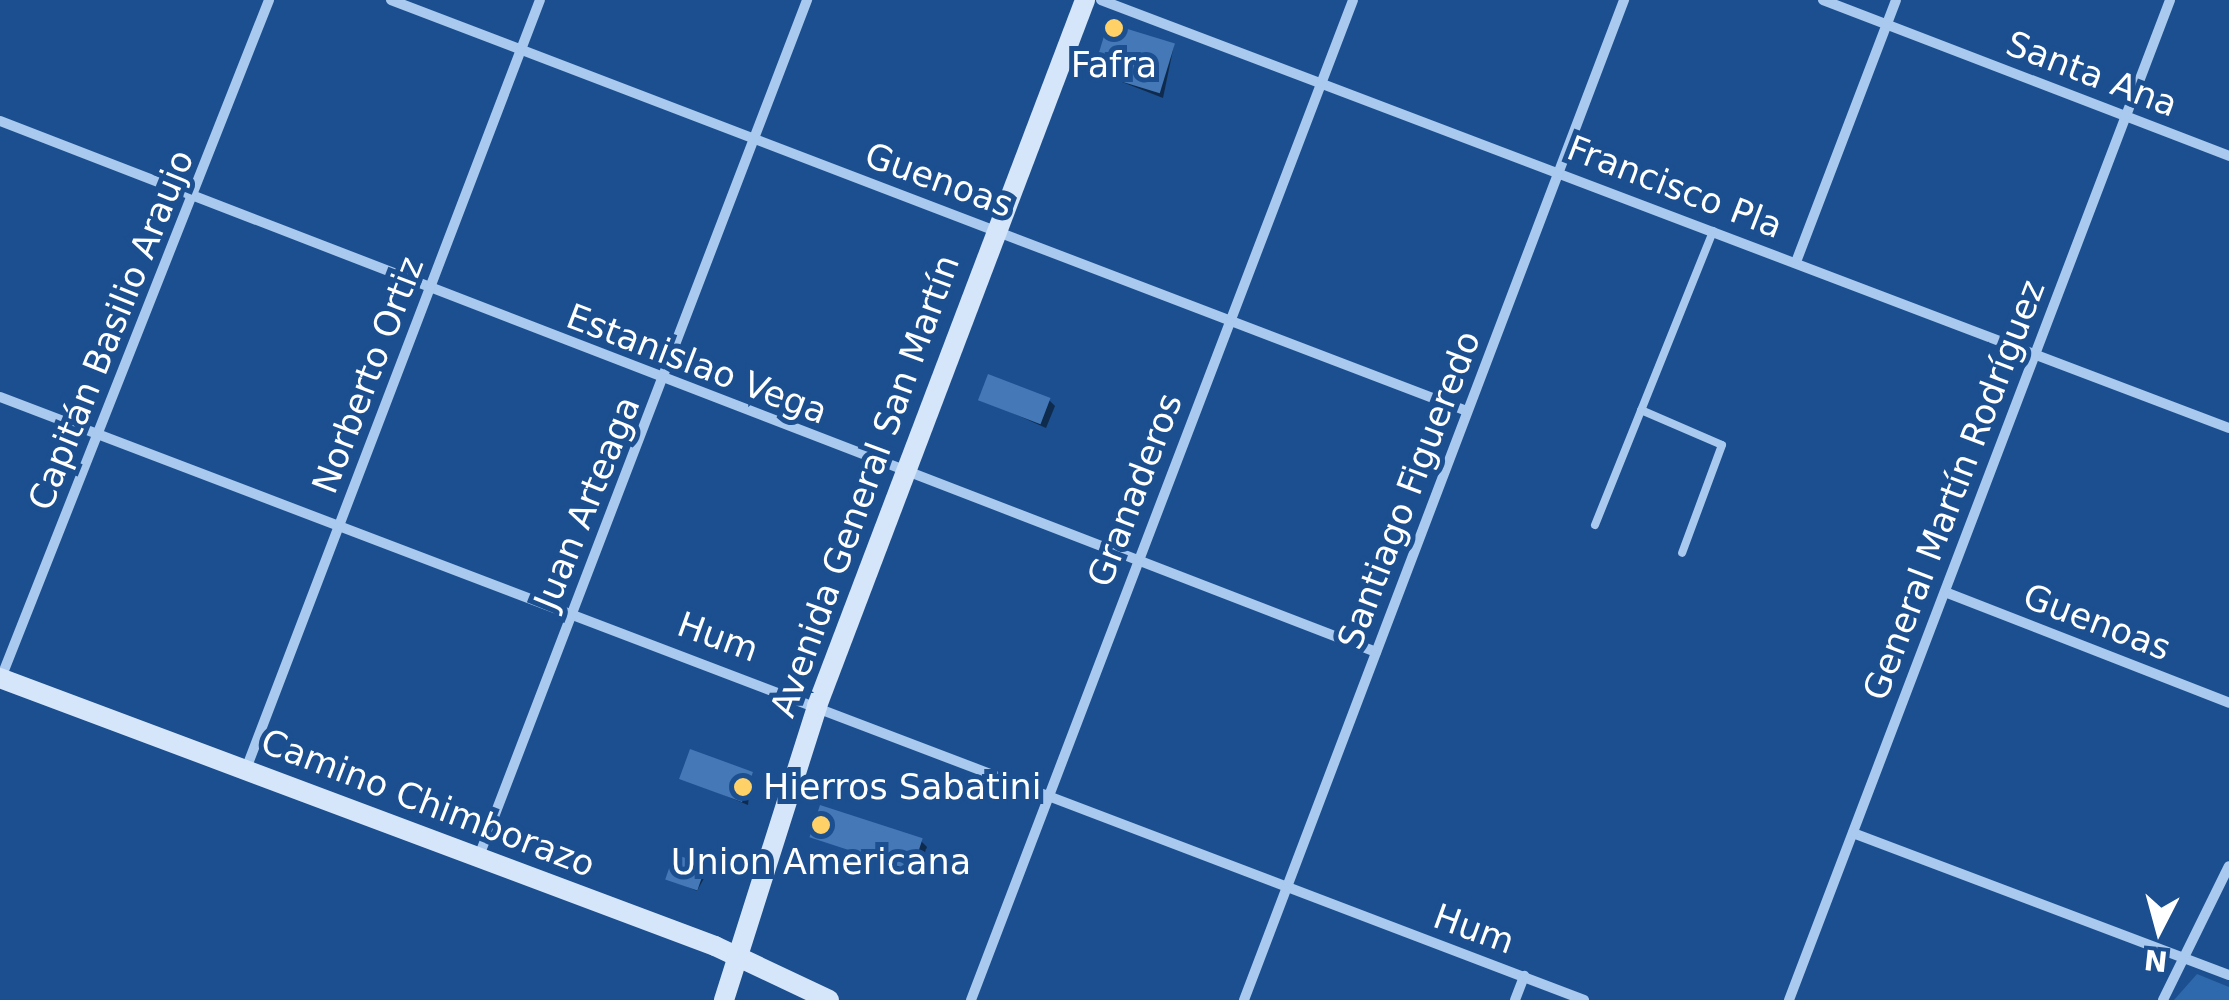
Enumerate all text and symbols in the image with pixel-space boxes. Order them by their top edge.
marker: Fafra [1103,17,1125,39]
street label: Santa Ana [2001,22,2183,126]
place label: Fafra [1071,44,1157,86]
street label: Francisco Pla [1562,127,1788,247]
street label: Guenoas [859,134,1019,226]
street label: Capitán Basilio Araujo [19,144,203,516]
street label: Avenida General San Martín [762,249,968,723]
street label: Norberto Ortiz [304,251,432,499]
street label: General Martín Rodríguez [1854,274,2054,706]
street label: Estanislao Vega [561,295,833,433]
street label: Santiago Figueredo [1329,325,1489,655]
street label: Granaderos [1079,387,1191,593]
street label: Juan Arteaga [525,390,649,616]
street label: Guenoas [2018,575,2176,669]
street label: Hum [672,603,764,671]
street label: Camino Chimborazo [255,720,601,886]
place label: Hierros Sabatini [763,766,1041,808]
marker: Hierros Sabatini [732,776,754,798]
marker: Union Americana [810,814,832,836]
place label: Union Americana [671,841,971,883]
north arrow [2109,880,2209,980]
street label: Hum [1428,895,1520,963]
text: N [2142,943,2169,978]

